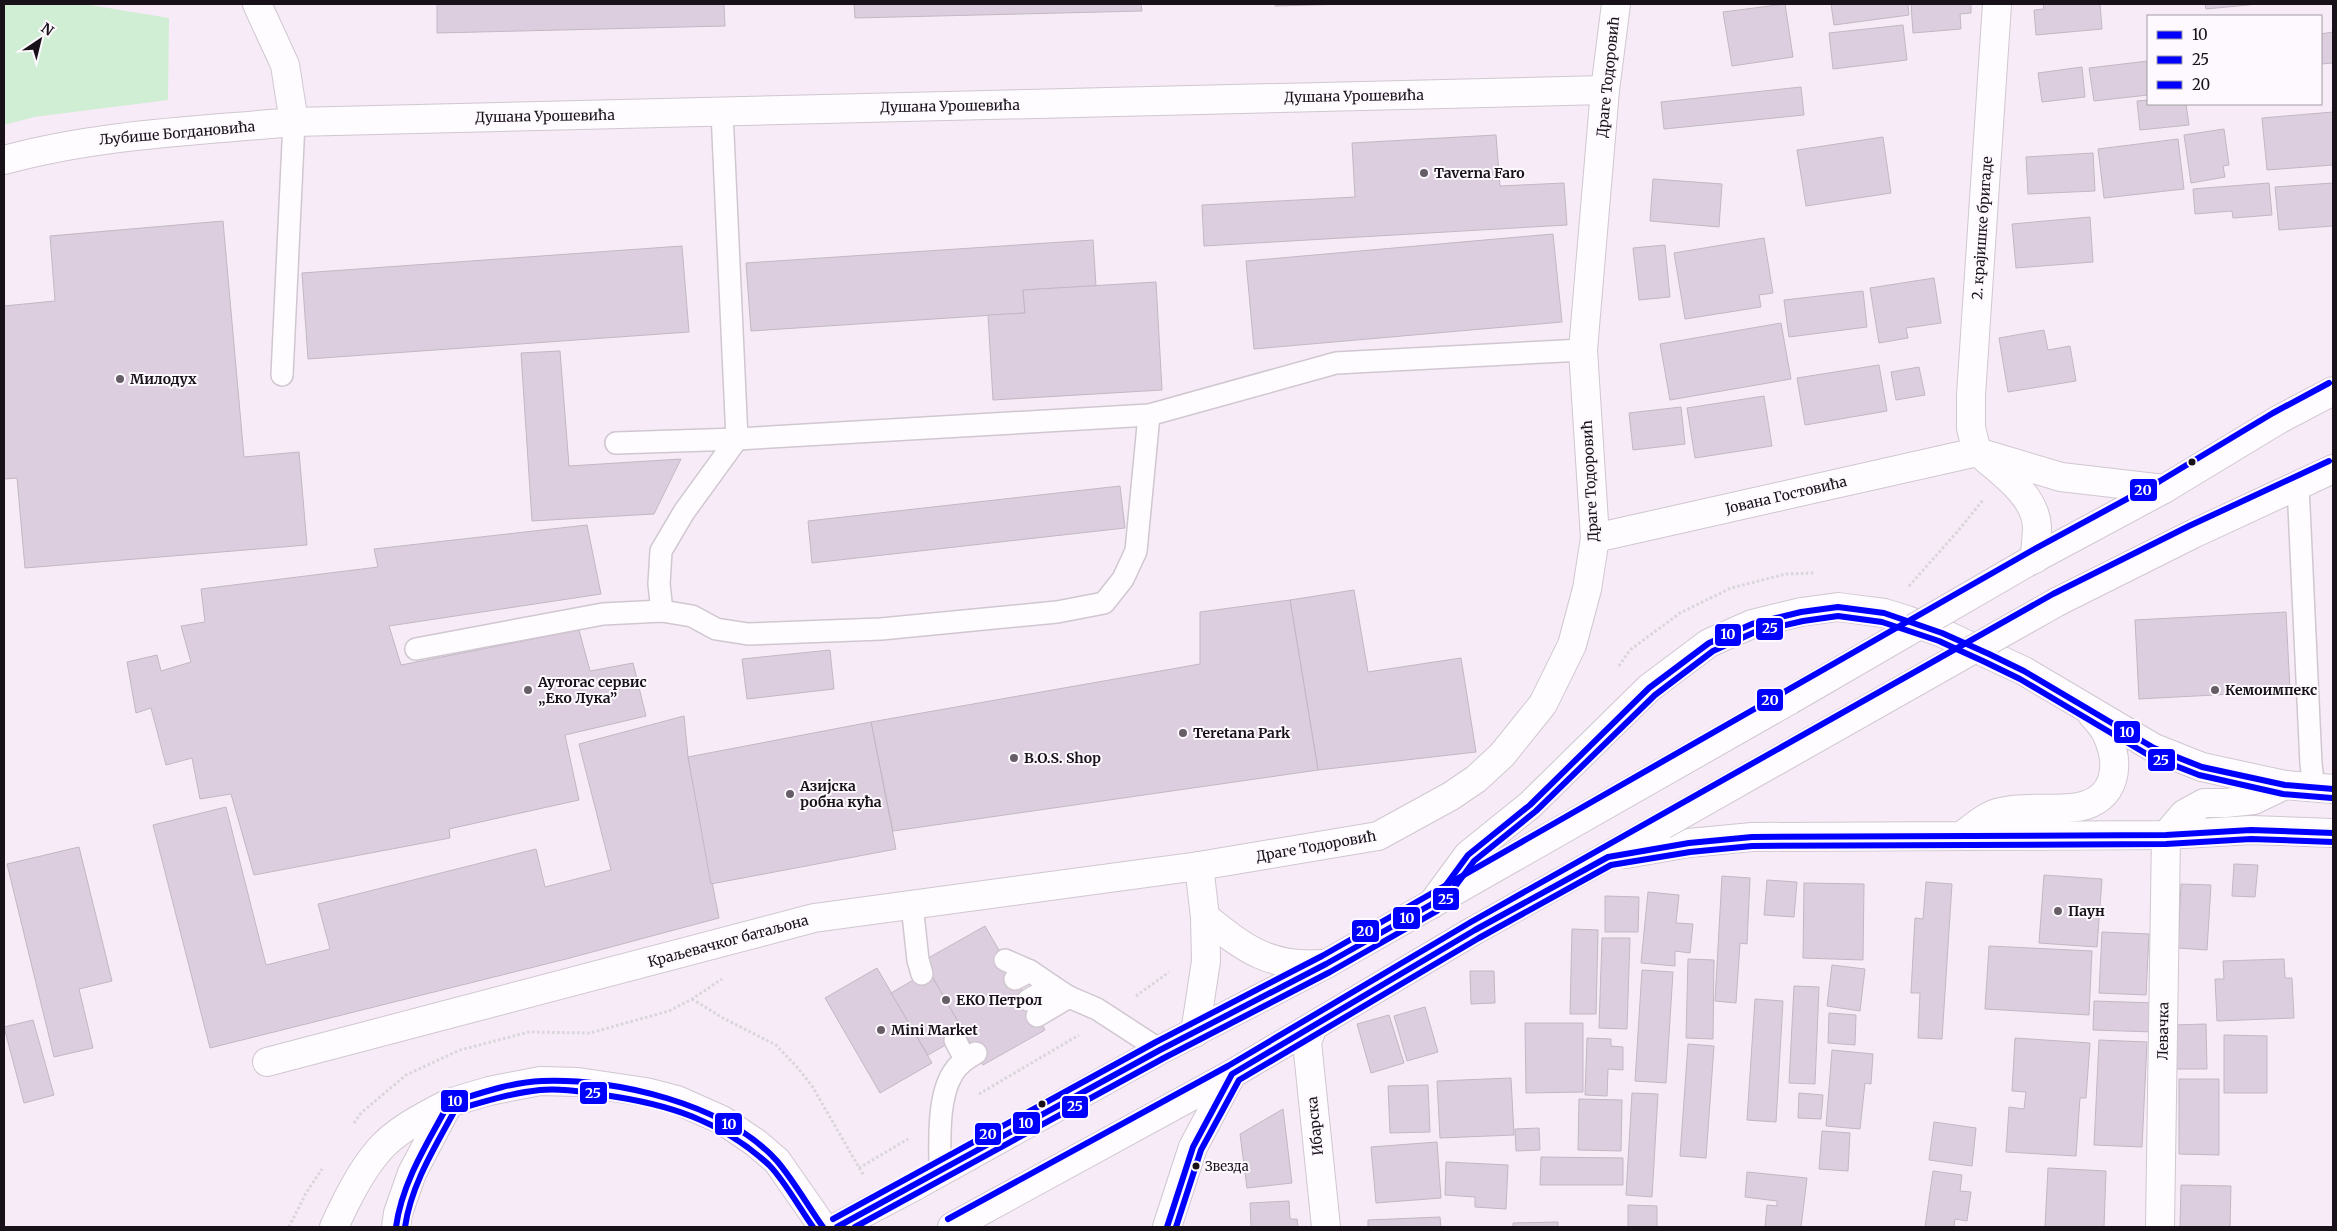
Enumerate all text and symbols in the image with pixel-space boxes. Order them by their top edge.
north arrow [15,15,65,65]
legend [2147,15,2322,105]
street label: Драге Тодоровић [1593,16,1623,138]
text: N [38,19,57,40]
text: 10 [2192,25,2208,44]
text: 25 [2192,50,2209,69]
text: 20 [2192,75,2210,94]
street label: Душана Урошевића [1284,86,1424,106]
street label: Душана Урошевића [880,96,1020,116]
street label: Душана Урошевића [475,106,615,126]
street label: Љубише Богдановића [98,117,256,149]
street label: 2. крајишке бригаде [1968,156,1996,300]
place label: Taverna Faro [1434,164,1525,182]
marker: Taverna Faro [1418,167,1430,179]
place label: Милодух [130,370,197,388]
marker: Милодух [114,373,126,385]
street label: Драге Тодоровић [1578,420,1602,542]
unlabelled marker [2187,457,2197,467]
street label: Јована Гостовића [1723,472,1849,518]
line badge: 20 [2129,478,2158,502]
text: 20 [2134,481,2152,499]
line badge: 25 [1755,617,1784,641]
text: 25 [1762,619,1778,637]
line badge: 10 [1714,623,1742,647]
text: 10 [1720,625,1736,643]
place label: Аутогас сервис „Еко Лука” [537,673,647,707]
place label: Кемоимпекс [2225,681,2317,699]
marker: Аутогас сервис „Еко Лука” [522,684,534,696]
marker: Кемоимпекс [2209,684,2221,696]
line badge: 20 [1756,688,1784,712]
text: 20 [1761,691,1779,709]
line badge: 10 [2113,720,2141,744]
text: 10 [2119,723,2135,741]
place label: Teretana Park [1193,724,1291,742]
marker: Teretana Park [1177,727,1189,739]
line badge: 25 [2147,748,2176,772]
place label: B.O.S. Shop [1024,749,1101,767]
text: 25 [2153,751,2169,769]
marker: B.O.S. Shop [1008,752,1020,764]
place label: Азијска робна кућа [799,777,882,811]
marker: Азијска робна кућа [784,788,796,800]
street label: Драге Тодоровић [1255,827,1377,865]
line badge: 25 [1432,887,1460,911]
text: 25 [1438,890,1454,908]
place label: Паун [2068,902,2105,920]
marker: Паун [2052,905,2064,917]
line badge: 10 [1392,906,1421,930]
text: 10 [1399,909,1415,927]
street label: Краљевачког батаљона [646,911,811,971]
line badge: 20 [1351,919,1380,943]
text: 20 [1356,922,1374,940]
place label: ЕКО Петрол [956,991,1042,1009]
marker: ЕКО Петрол [940,994,952,1006]
street label: Левачка [2153,1001,2173,1060]
place label: Mini Market [891,1021,978,1039]
marker: Mini Market [875,1024,887,1036]
line badge: 25 [579,1081,608,1105]
text: 25 [585,1084,601,1102]
line badge: 10 [440,1089,469,1113]
text: 10 [447,1092,463,1110]
line badge: 25 [1061,1095,1089,1119]
street label: Ибарска [1303,1095,1327,1156]
text: 25 [1067,1097,1083,1115]
unlabelled marker [1037,1099,1047,1109]
line badge: 10 [1012,1111,1041,1135]
line badge: 10 [714,1112,743,1136]
text: 10 [1018,1114,1034,1132]
text: 10 [721,1115,737,1133]
line badge: 20 [974,1122,1002,1146]
text: 20 [979,1125,997,1143]
place label: Звезда [1205,1158,1249,1175]
marker: Звезда [1191,1161,1201,1171]

